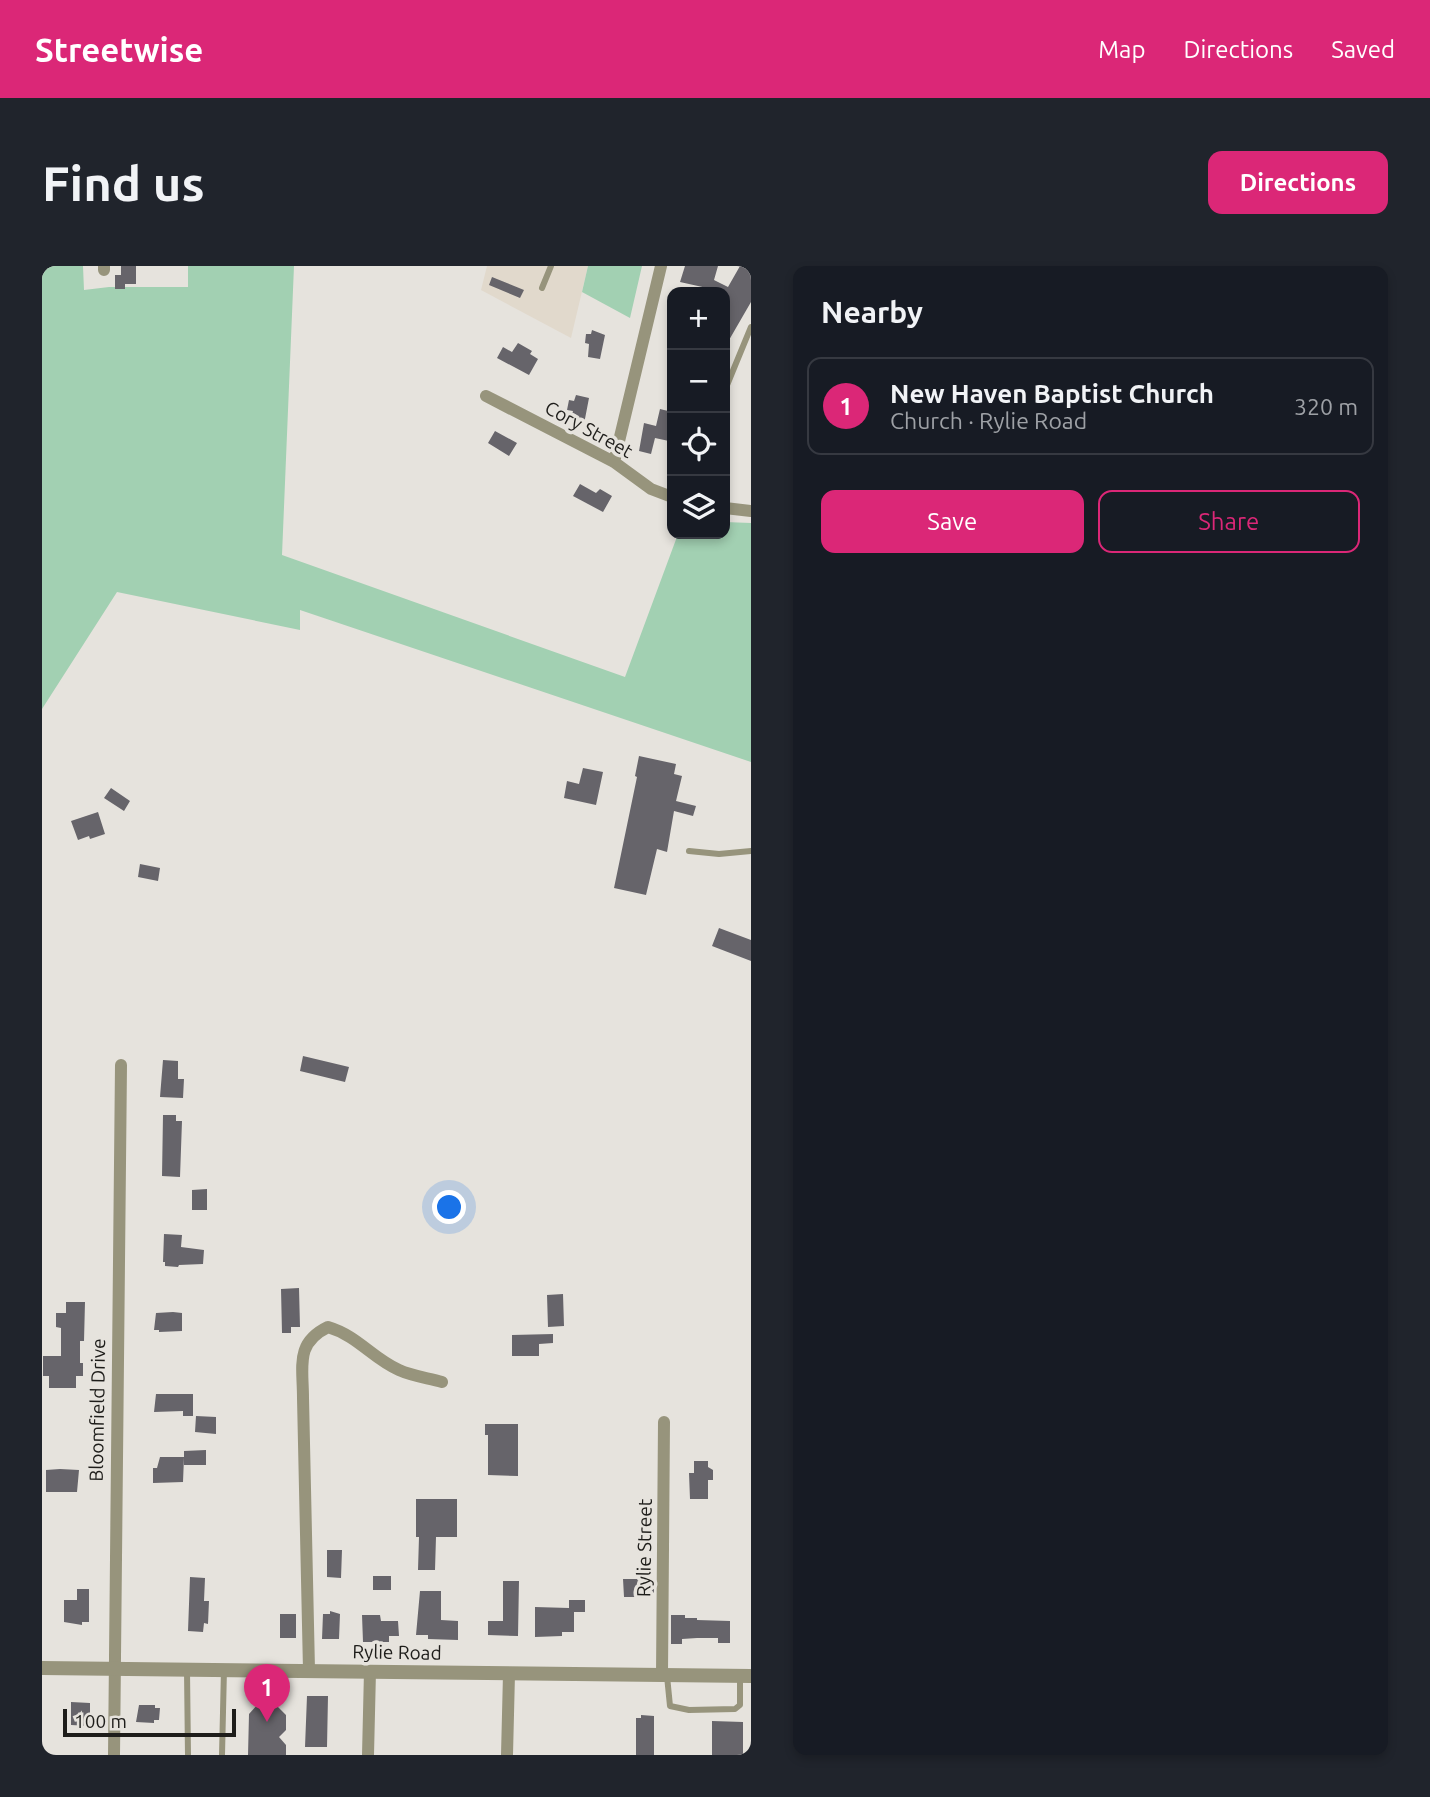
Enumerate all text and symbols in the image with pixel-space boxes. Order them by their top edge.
text: Streetwise [35,31,203,68]
text: Map [1098,36,1145,63]
text: Directions [1183,36,1293,63]
text: Saved [1331,36,1395,63]
button: Directions [1208,151,1388,214]
text: Find us [42,155,205,210]
map controls [667,287,730,539]
button: + [667,287,730,350]
text: Nearby [821,295,923,329]
button: − [667,350,730,413]
text: New Haven Baptist Church [890,379,1214,408]
text: 1 [840,394,852,419]
text: 320 m [1294,394,1358,419]
street label: Cory Street [541,396,637,462]
text: Church · Rylie Road [890,408,1087,433]
button: locate [667,413,730,476]
button: layers [667,476,730,539]
button: Save [821,490,1084,553]
button: Share [1098,490,1360,553]
your location [432,1190,466,1224]
street label: Bloomfield Drive [85,1338,109,1482]
street label: Rylie Street [632,1498,656,1597]
street label: Rylie Road [352,1640,442,1664]
pin: 1 [244,1664,290,1722]
scale bar [63,1706,236,1738]
text: 100 m [74,1710,127,1732]

